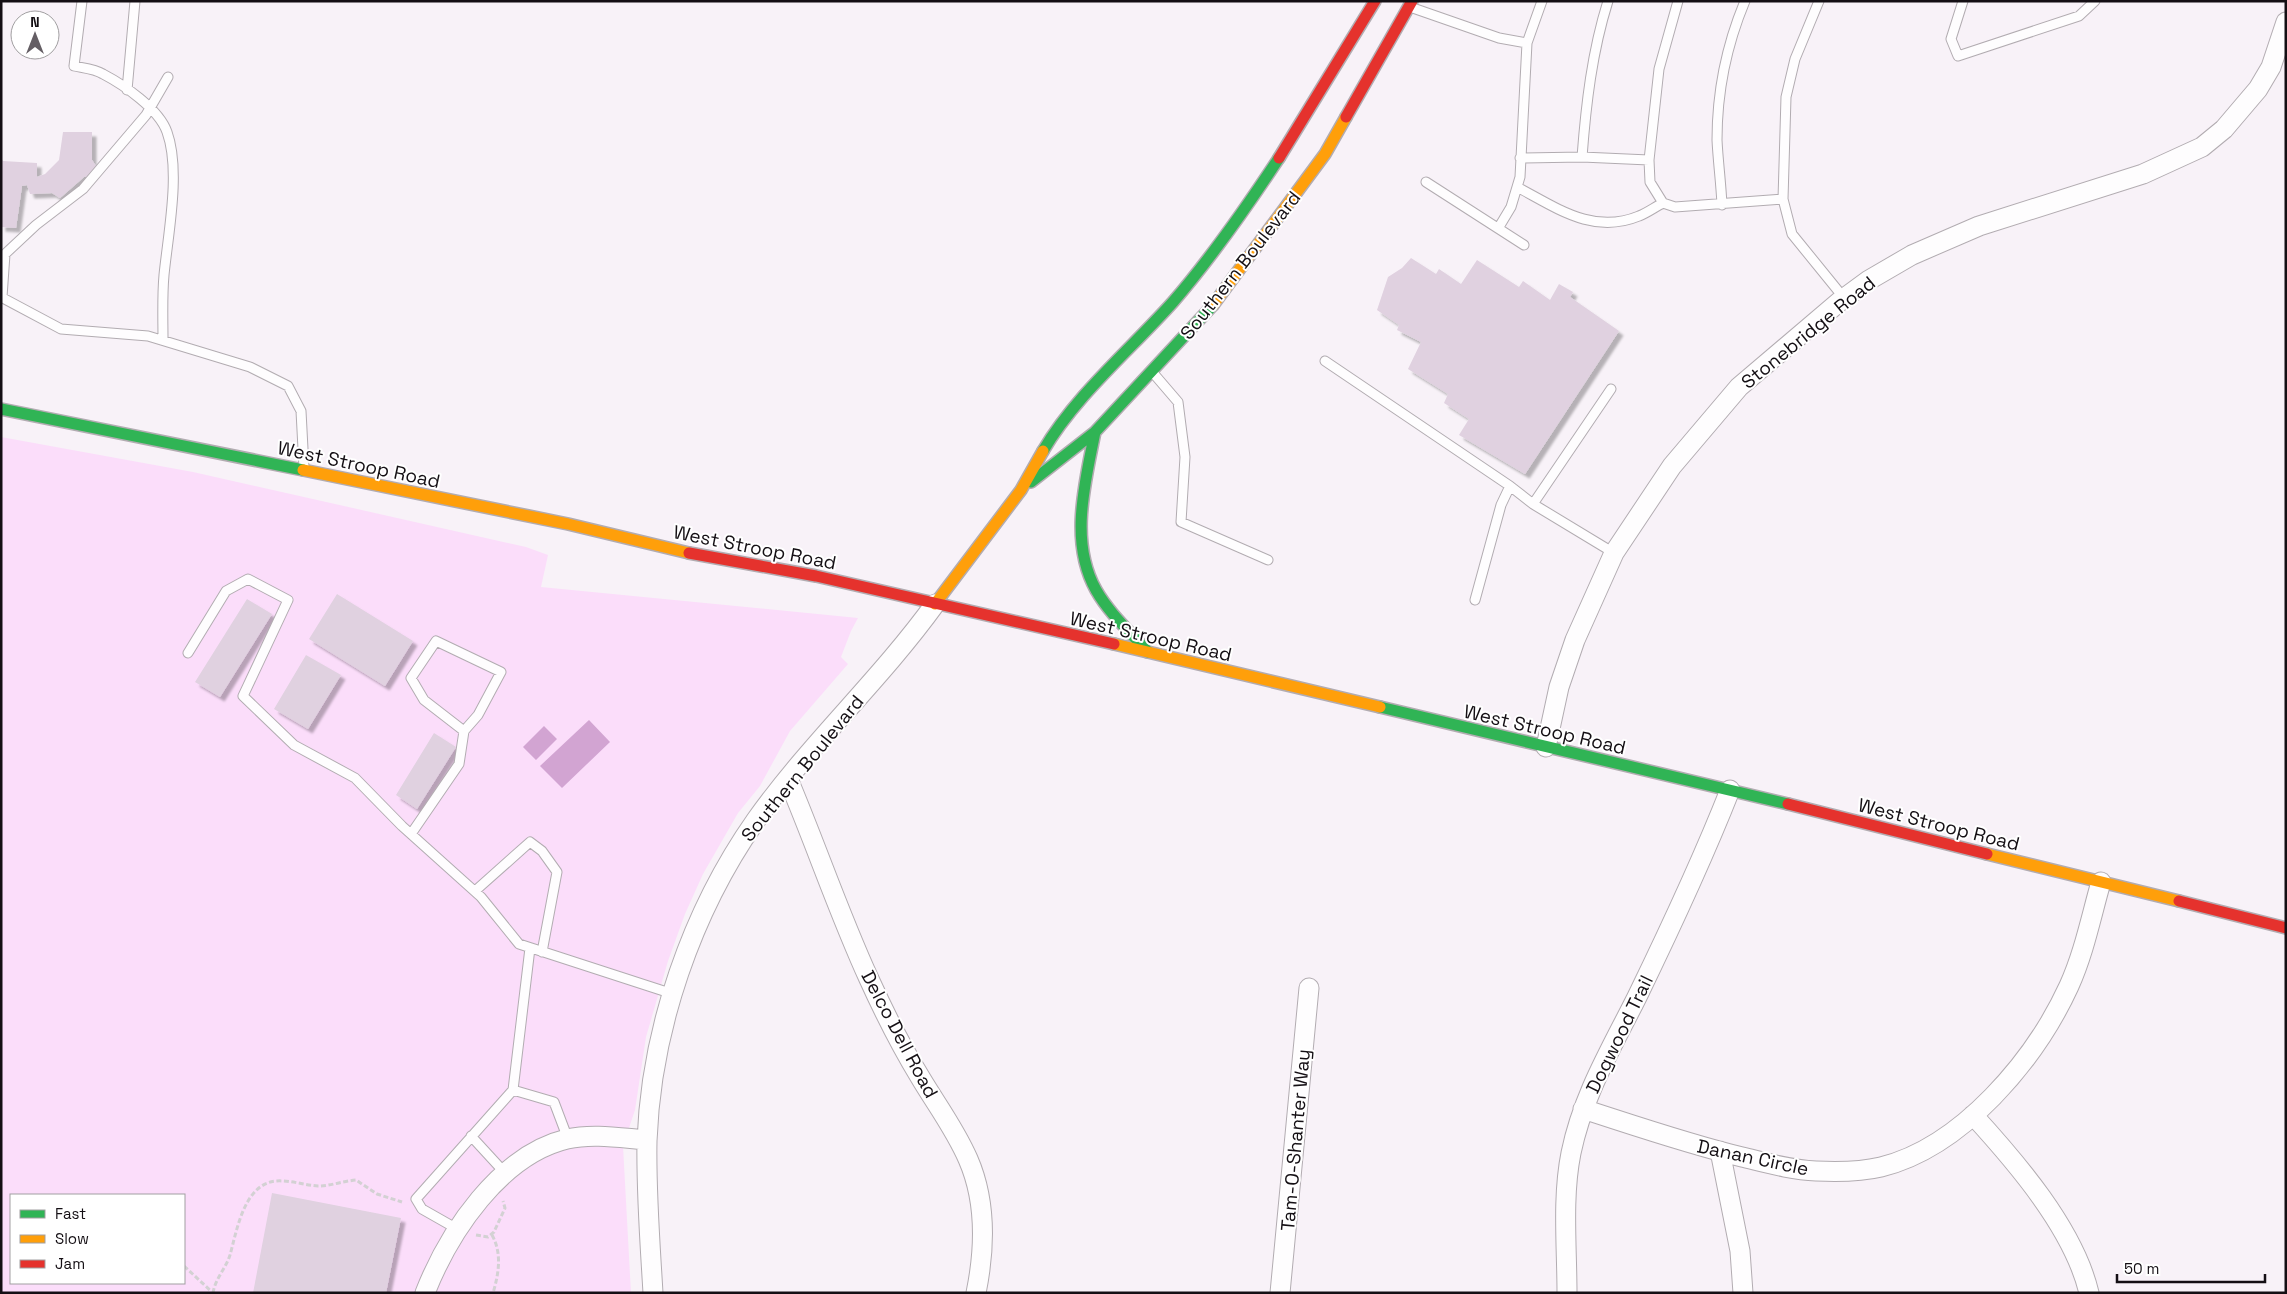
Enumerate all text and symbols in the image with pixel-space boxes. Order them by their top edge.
north arrow [10,10,60,60]
text: N [30,13,40,31]
street label: Southern Boulevard [1175,186,1306,345]
street label: Stonebridge Road [1736,270,1881,394]
street label: West Stroop Road [275,435,442,494]
street label: West Stroop Road [671,519,839,576]
street label: West Stroop Road [1067,606,1234,667]
street label: Southern Boulevard [735,690,869,847]
street label: West Stroop Road [1461,699,1628,760]
street label: West Stroop Road [1856,792,2022,857]
street label: Delco Dell Road [855,966,944,1102]
street label: Dogwood Trail [1580,971,1659,1097]
street label: Tam-O-Shanter Way [1275,1048,1316,1232]
street label: Danan Circle [1695,1133,1811,1182]
legend [10,1194,185,1284]
text: Fast [55,1204,86,1223]
text: Slow [55,1229,89,1248]
scale bar [2117,1252,2264,1284]
text: Jam [55,1254,85,1273]
text: 50 m [2124,1259,2159,1278]

